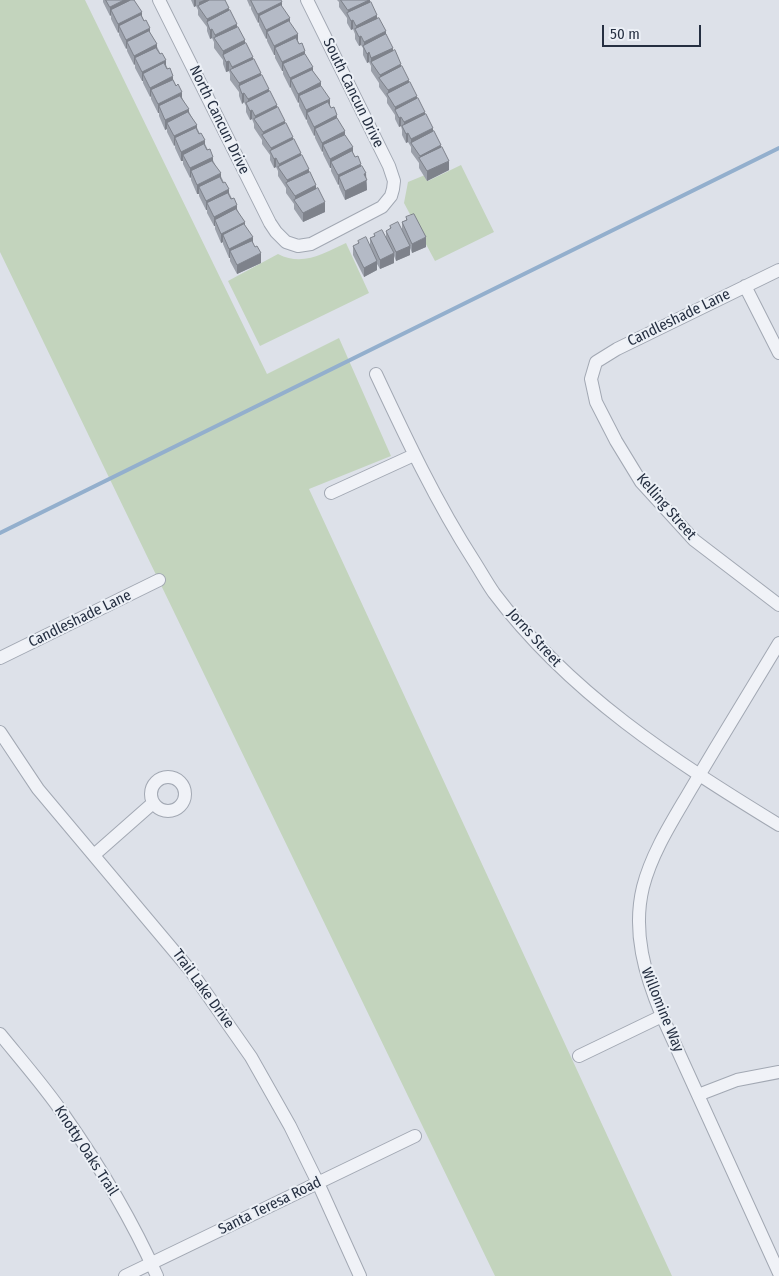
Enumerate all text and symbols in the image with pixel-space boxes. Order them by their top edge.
scale bar [604,15,703,47]
text: 50 m [610,25,640,43]
street label: South Cancun Drive [319,35,387,151]
street label: North Cancun Drive [185,63,253,177]
street label: Candleshade Lane [625,285,733,351]
street label: Kelling Street [632,470,700,544]
street label: Candleshade Lane [26,586,134,652]
street label: Jorns Street [503,605,565,671]
street label: Trail Lake Drive [168,946,238,1032]
street label: Willomine Way [637,965,687,1055]
street label: Knotty Oaks Trail [50,1103,122,1199]
street label: Santa Teresa Road [216,1173,324,1239]

